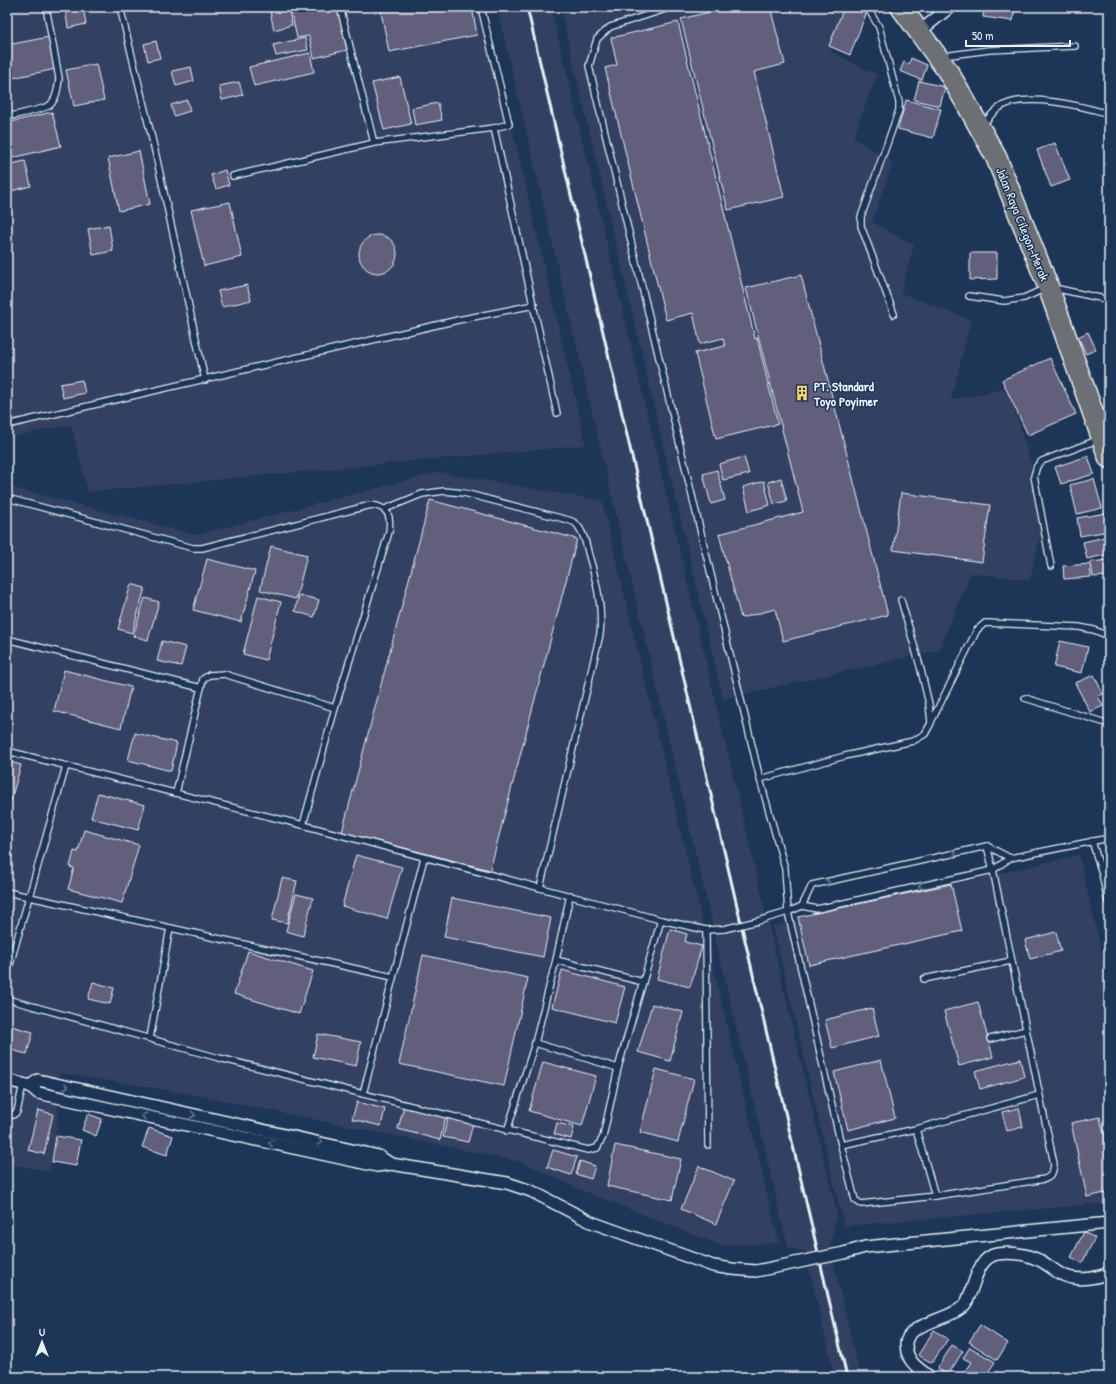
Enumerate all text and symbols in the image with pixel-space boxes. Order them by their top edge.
scale bar [966,22,1070,48]
text: 50 m [972,27,993,44]
street label: Jalan Raya Cilegon-Merak [992,164,1054,284]
place label: PT. Standard Toyo Poyimer [813,377,879,411]
building icon: PT. Standard Toyo Poyimer [793,384,811,402]
one-way arrow [951,850,957,858]
one-way arrow [824,878,830,886]
one-way arrow [918,881,924,889]
one-way arrow [63,1082,69,1090]
one-way arrow [190,1111,196,1119]
one-way arrow [141,1112,147,1120]
one-way arrow [317,1138,323,1146]
one-way arrow [268,1140,274,1148]
north arrow [22,1322,62,1362]
text: U [39,1325,45,1339]

